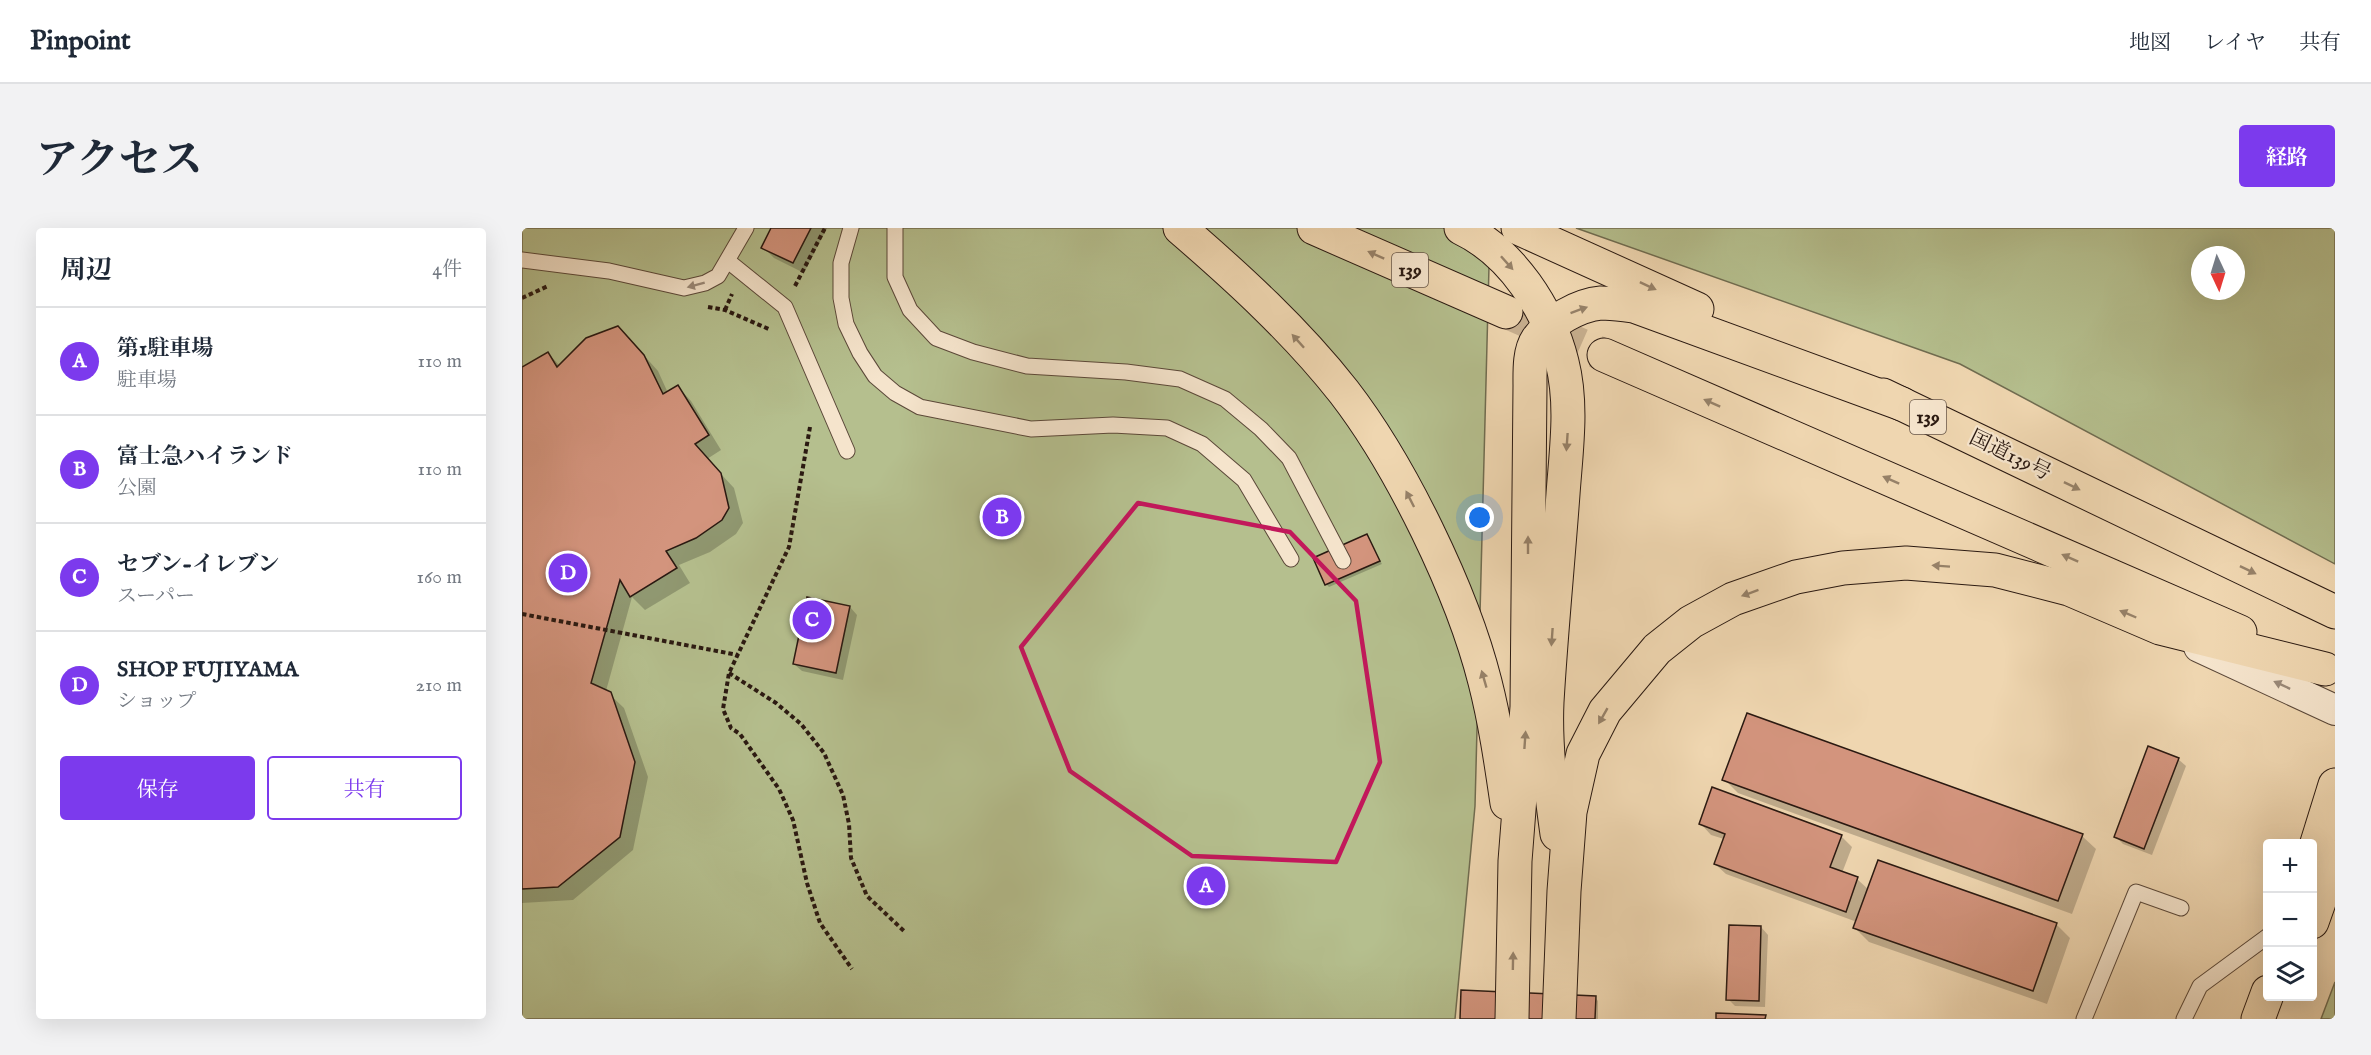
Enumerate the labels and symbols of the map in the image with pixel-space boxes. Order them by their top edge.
north arrow [2191,246,2245,300]
one-way arrow [1366,250,1384,260]
road number: 139 [1392,253,1428,287]
one-way arrow [1500,256,1514,270]
one-way arrow [687,281,705,291]
one-way arrow [1640,282,1657,291]
one-way arrow [1570,305,1588,315]
one-way arrow [1291,333,1305,348]
one-way arrow [1703,397,1721,407]
road number: 139 [1910,400,1946,434]
street label: 国道139号 [1965,425,2055,487]
one-way arrow [1562,433,1572,452]
one-way arrow [1882,476,1899,485]
one-way arrow [2063,481,2080,490]
one-way arrow [1405,491,1414,508]
pin: B [982,494,1022,540]
your location [1465,503,1494,532]
one-way arrow [1524,535,1533,554]
pin: D [548,550,588,596]
one-way arrow [2060,553,2078,563]
one-way arrow [1931,561,1950,571]
one-way arrow [2239,566,2256,575]
one-way arrow [1741,589,1759,599]
pin: C [792,598,832,642]
one-way arrow [2119,610,2136,619]
one-way arrow [1547,627,1557,646]
one-way arrow [1479,670,1488,688]
one-way arrow [2273,680,2291,690]
one-way arrow [1598,708,1609,724]
one-way arrow [1520,730,1530,749]
pin: A [1186,864,1226,908]
one-way arrow [1509,951,1518,970]

